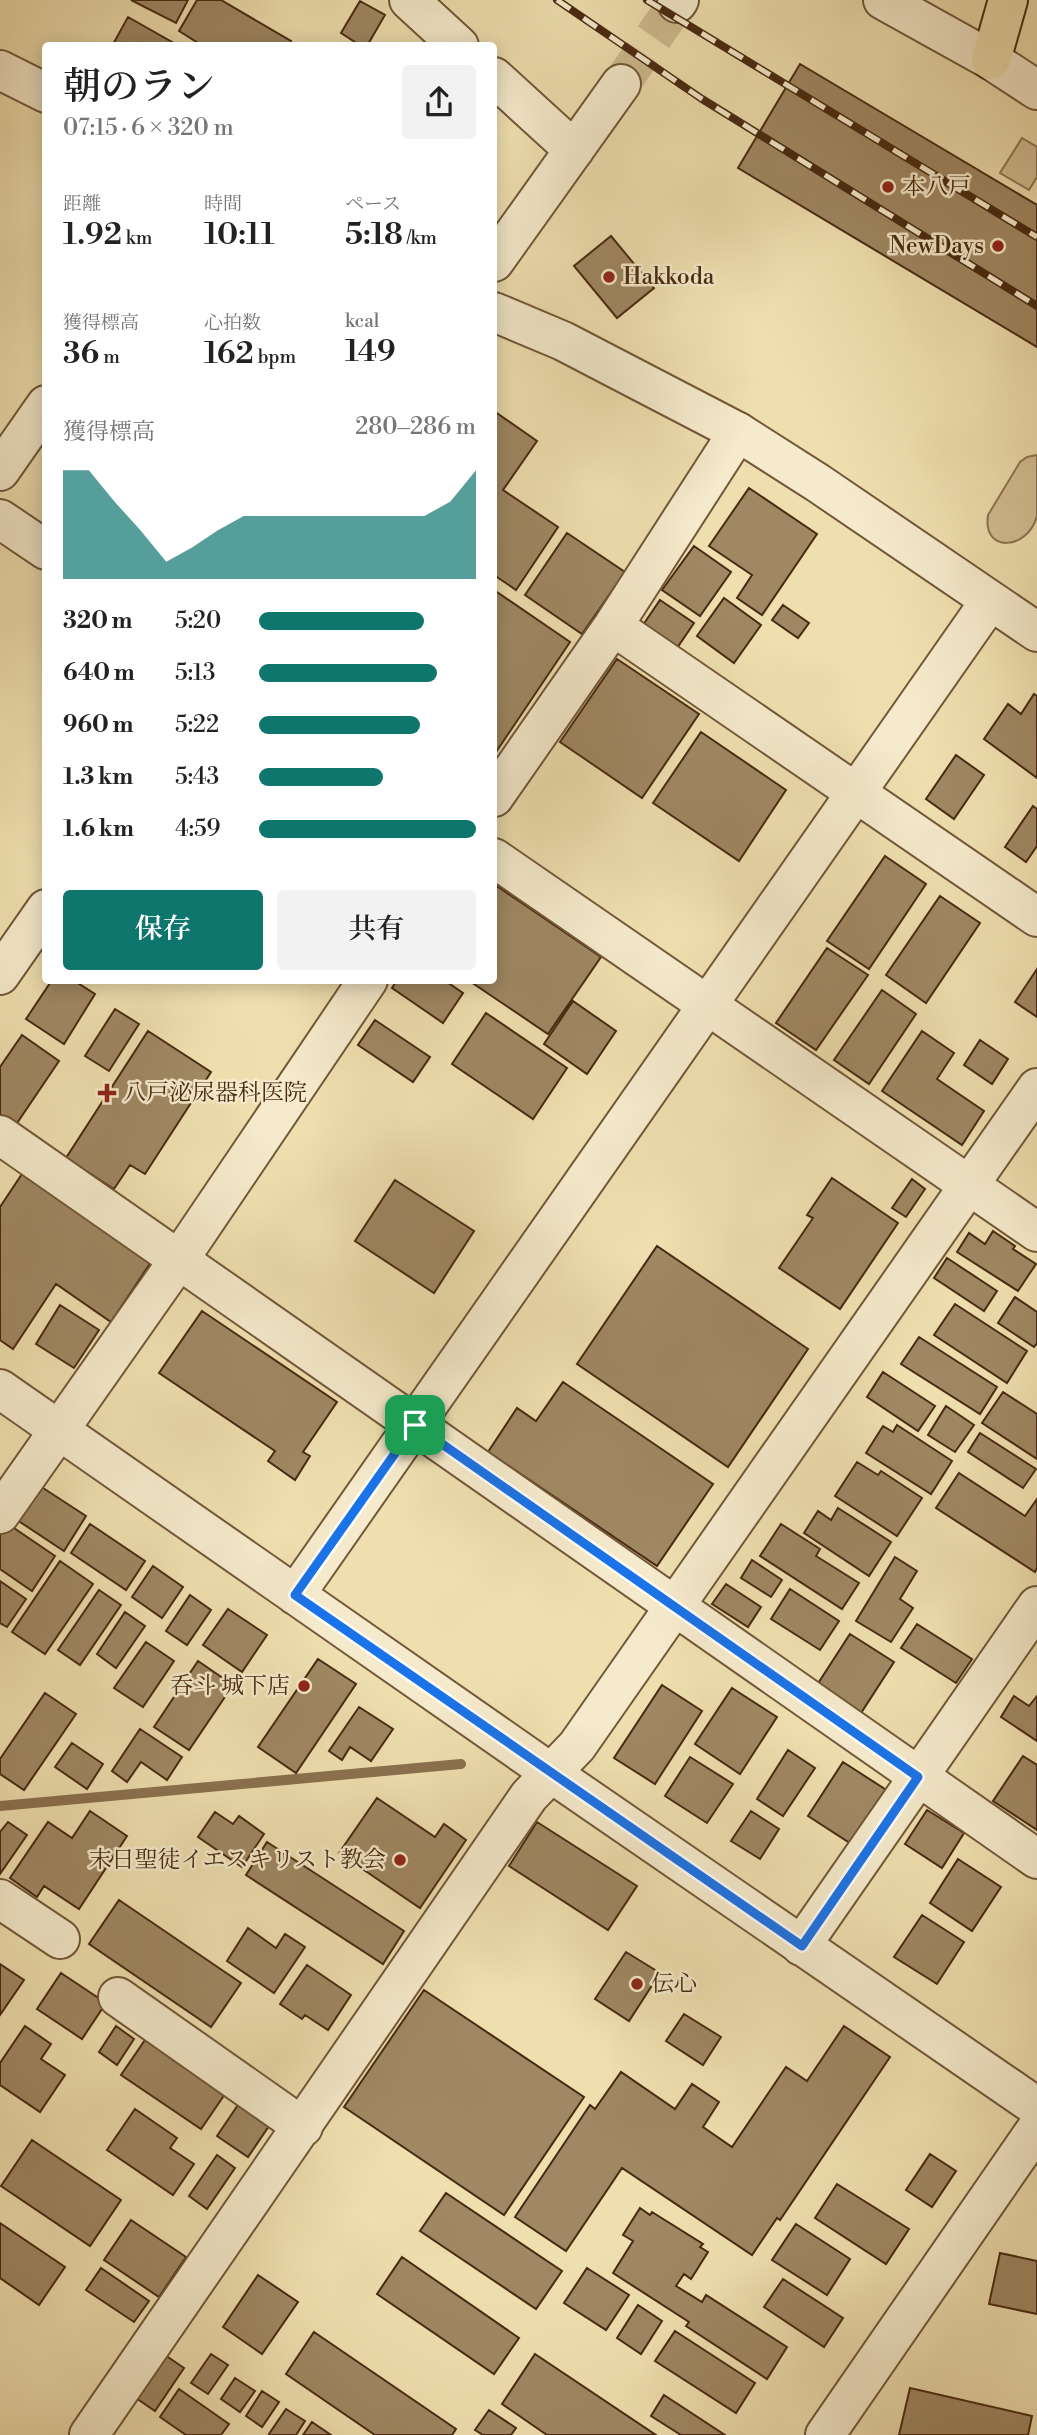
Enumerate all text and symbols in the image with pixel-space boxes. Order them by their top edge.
text: 朝のラン [63,64,215,111]
button: share [402,65,476,139]
text: 07:15 · 6 × 320 m [63,114,234,142]
place label: 本八戸 [902,173,971,201]
marker: 本八戸 [880,179,896,195]
text: 距離 [63,192,101,216]
text: 時間 [204,192,242,216]
text: ペース [345,192,401,216]
text: 1.92 [63,216,122,254]
text: 10:11 [204,216,275,254]
text: 5:18 [345,216,403,254]
text: km [122,226,152,250]
text: /km [403,226,437,250]
place label: NewDays [889,232,984,260]
marker: NewDays [990,238,1006,254]
place label: Hakkoda [623,263,715,291]
marker: Hakkoda [601,269,617,285]
text: kcal [345,309,379,333]
text: 獲得標高 [63,311,139,335]
text: 心拍数 [204,311,261,335]
text: 149 [345,333,396,371]
text: 36 [63,335,99,373]
text: 162 [204,335,254,373]
text: m [99,345,120,369]
text: bpm [254,345,296,369]
text: 280–286 m [355,413,476,441]
text: 獲得標高 [63,418,155,446]
text: 320 m [63,607,133,635]
text: 5:20 [175,607,221,635]
text: 640 m [63,659,135,687]
text: 5:13 [175,659,215,687]
text: 960 m [63,711,133,739]
text: 5:22 [175,711,219,739]
text: 1.3 km [63,763,133,791]
text: 5:43 [175,763,219,791]
text: 1.6 km [63,815,134,843]
text: 4:59 [175,815,221,843]
button: 保存 [63,890,263,970]
button: 共有 [277,890,476,970]
place label: 八戸泌尿器科医院 [123,1079,307,1107]
marker: 八戸泌尿器科医院 [97,1083,117,1103]
pin [385,1395,445,1455]
icon: arrive [396,1406,434,1444]
place label: 呑斗 城下店 [170,1672,290,1700]
marker: 呑斗 城下店 [296,1678,312,1694]
place label: 末日聖徒イエスキリスト教会 [88,1846,386,1874]
marker: 末日聖徒イエスキリスト教会 [392,1852,408,1868]
place label: 伝心 [651,1970,697,1998]
marker: 伝心 [629,1976,645,1992]

